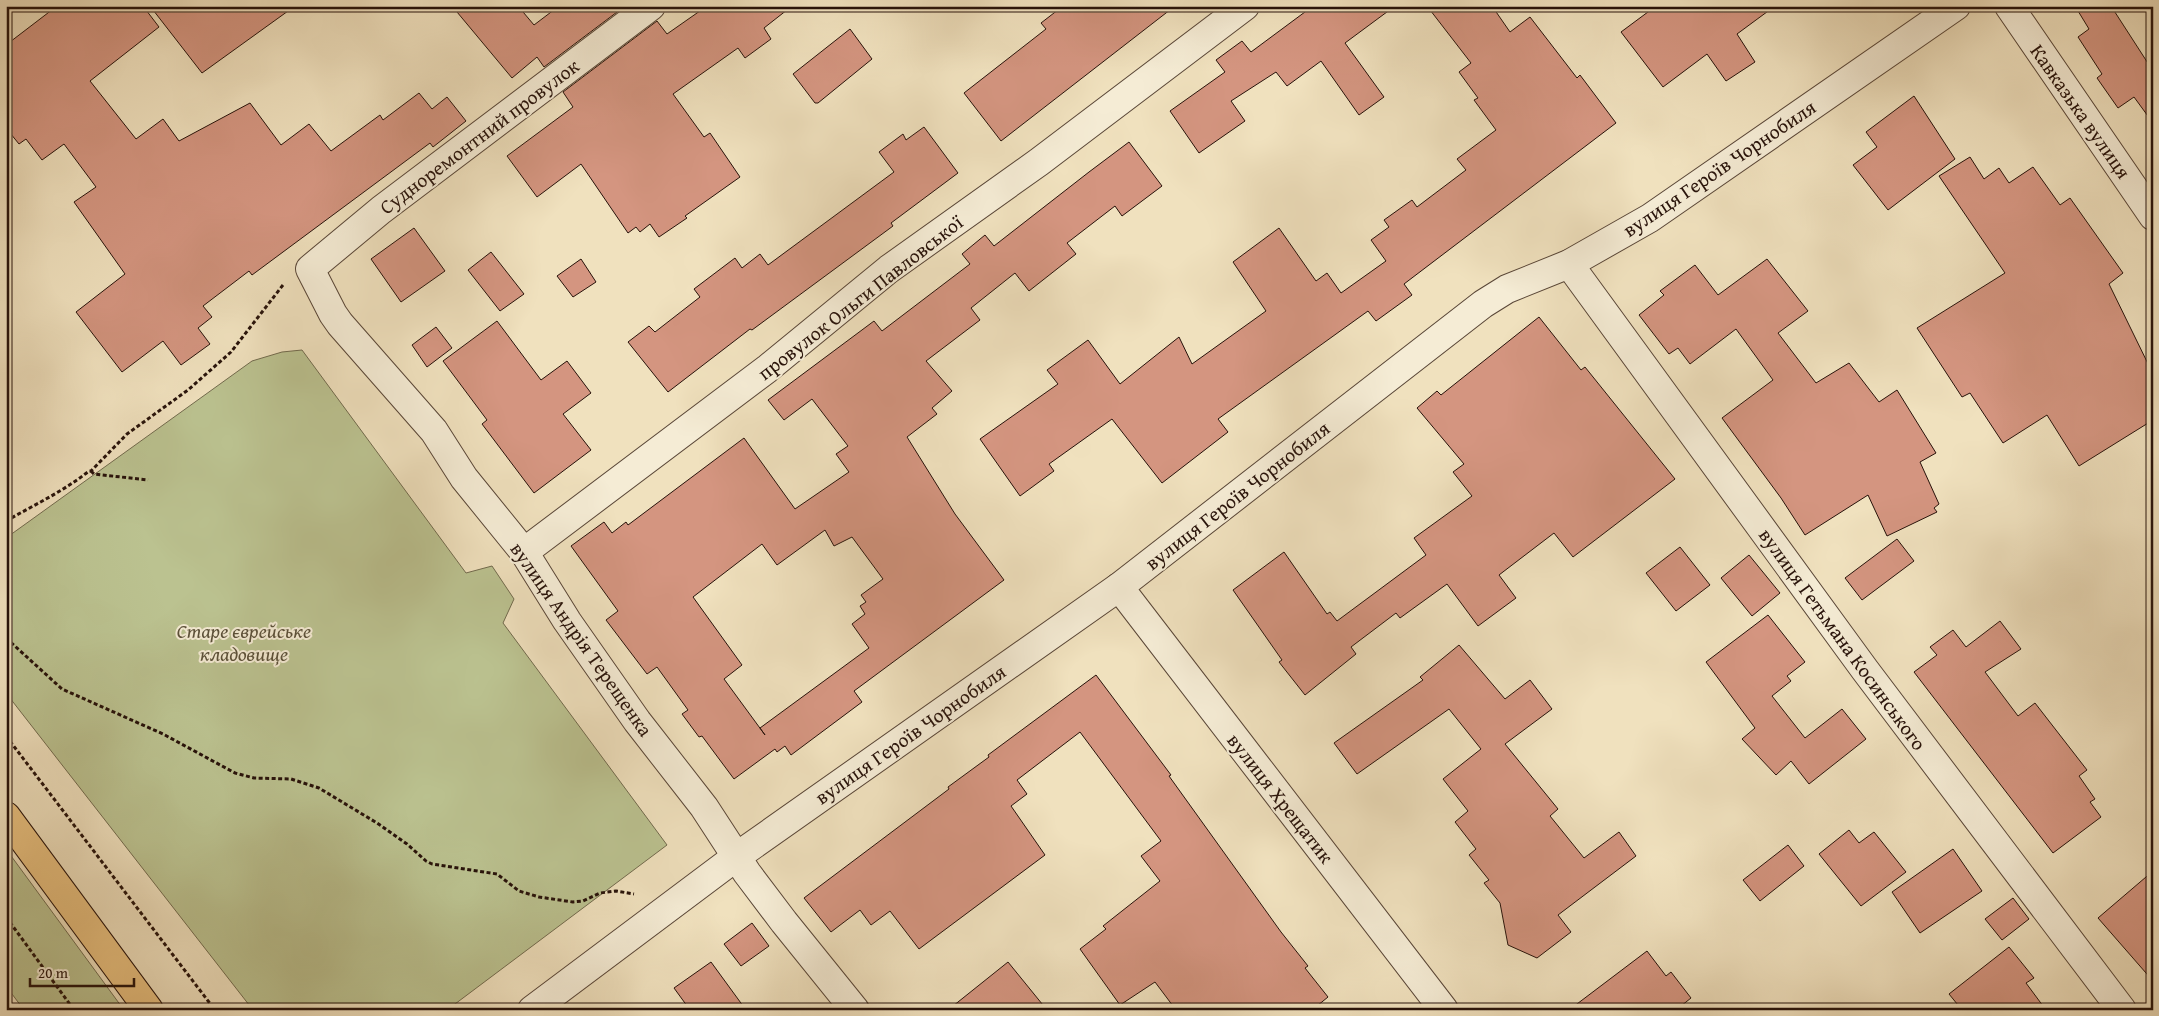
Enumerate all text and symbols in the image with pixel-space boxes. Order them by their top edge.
street label: Кавказька вулиця [2024,38,2138,184]
street label: Судноремонтний провулок [373,51,585,221]
street label: вулиця Героїв Чорнобиля [1617,92,1821,244]
street label: провулок Ольги Павловської [751,207,969,387]
street label: вулиця Героїв Чорнобиля [1138,414,1336,576]
street label: вулиця Гетьмана Косинського [1752,522,1934,756]
street label: вулиця Андрія Терещенка [504,536,661,743]
park label: Старе єврейське кладовище [177,616,311,668]
street label: вулиця Героїв Чорнобиля [809,657,1011,811]
street label: вулиця Хрещатик [1221,727,1341,870]
scale bar [30,956,134,988]
text: 20 m [38,962,69,983]

